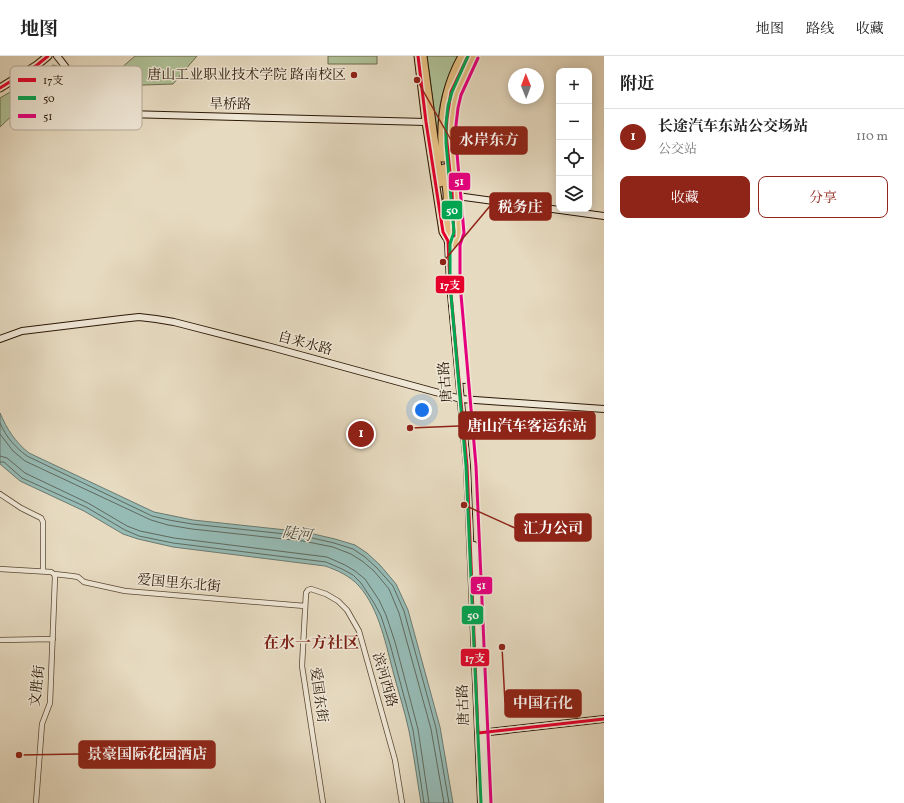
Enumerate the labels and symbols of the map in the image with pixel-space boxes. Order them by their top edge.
legend [10,66,142,130]
place label: 唐山工业职业技术学院 路南校区 [147,66,346,85]
north arrow [508,68,544,104]
marker: 唐山工业职业技术学院 路南校区 [349,70,359,80]
text: 17支 [43,74,64,89]
text: 50 [43,92,55,107]
street label: 旱桥路 [209,95,251,115]
text: 51 [43,110,53,125]
callout: 水岸东方 [451,127,527,154]
text: 水岸东方 [459,131,519,152]
line badge: 51 [448,172,471,191]
text: 51 [454,175,464,190]
callout: 税务庄 [490,193,551,220]
text: 税务庄 [497,198,543,219]
line badge: 50 [441,200,463,220]
text: 50 [446,204,458,219]
line badge: 17支 [435,275,465,294]
text: 17支 [440,279,460,294]
street label: 自来水路 [275,328,335,360]
street label: 唐古路 [435,360,457,404]
your location [412,400,432,420]
callout: 唐山汽车客运东站 [459,412,595,439]
text: 唐山汽车客运东站 [467,417,587,438]
pin: 1 [348,419,374,449]
callout: 汇力公司 [515,514,591,541]
text: 汇力公司 [523,519,583,540]
water label: 陡河 [281,523,316,548]
street label: 爱国里东北街 [136,571,222,597]
line badge: 51 [470,576,493,595]
text: 51 [476,579,486,594]
line badge: 50 [461,605,484,625]
text: 50 [467,609,479,624]
district label: 在水一方社区 [263,633,359,655]
line badge: 17支 [460,648,490,667]
street label: 滨河西路 [367,650,401,710]
text: 17支 [465,652,485,667]
street label: 文胜街 [26,664,50,708]
street label: 爱国东街 [305,666,331,724]
street label: 唐古路 [454,684,474,726]
callout: 中国石化 [505,690,581,717]
text: 中国石化 [513,694,573,715]
callout: 景豪国际花园酒店 [79,741,215,768]
text: 景豪国际花园酒店 [87,745,207,766]

